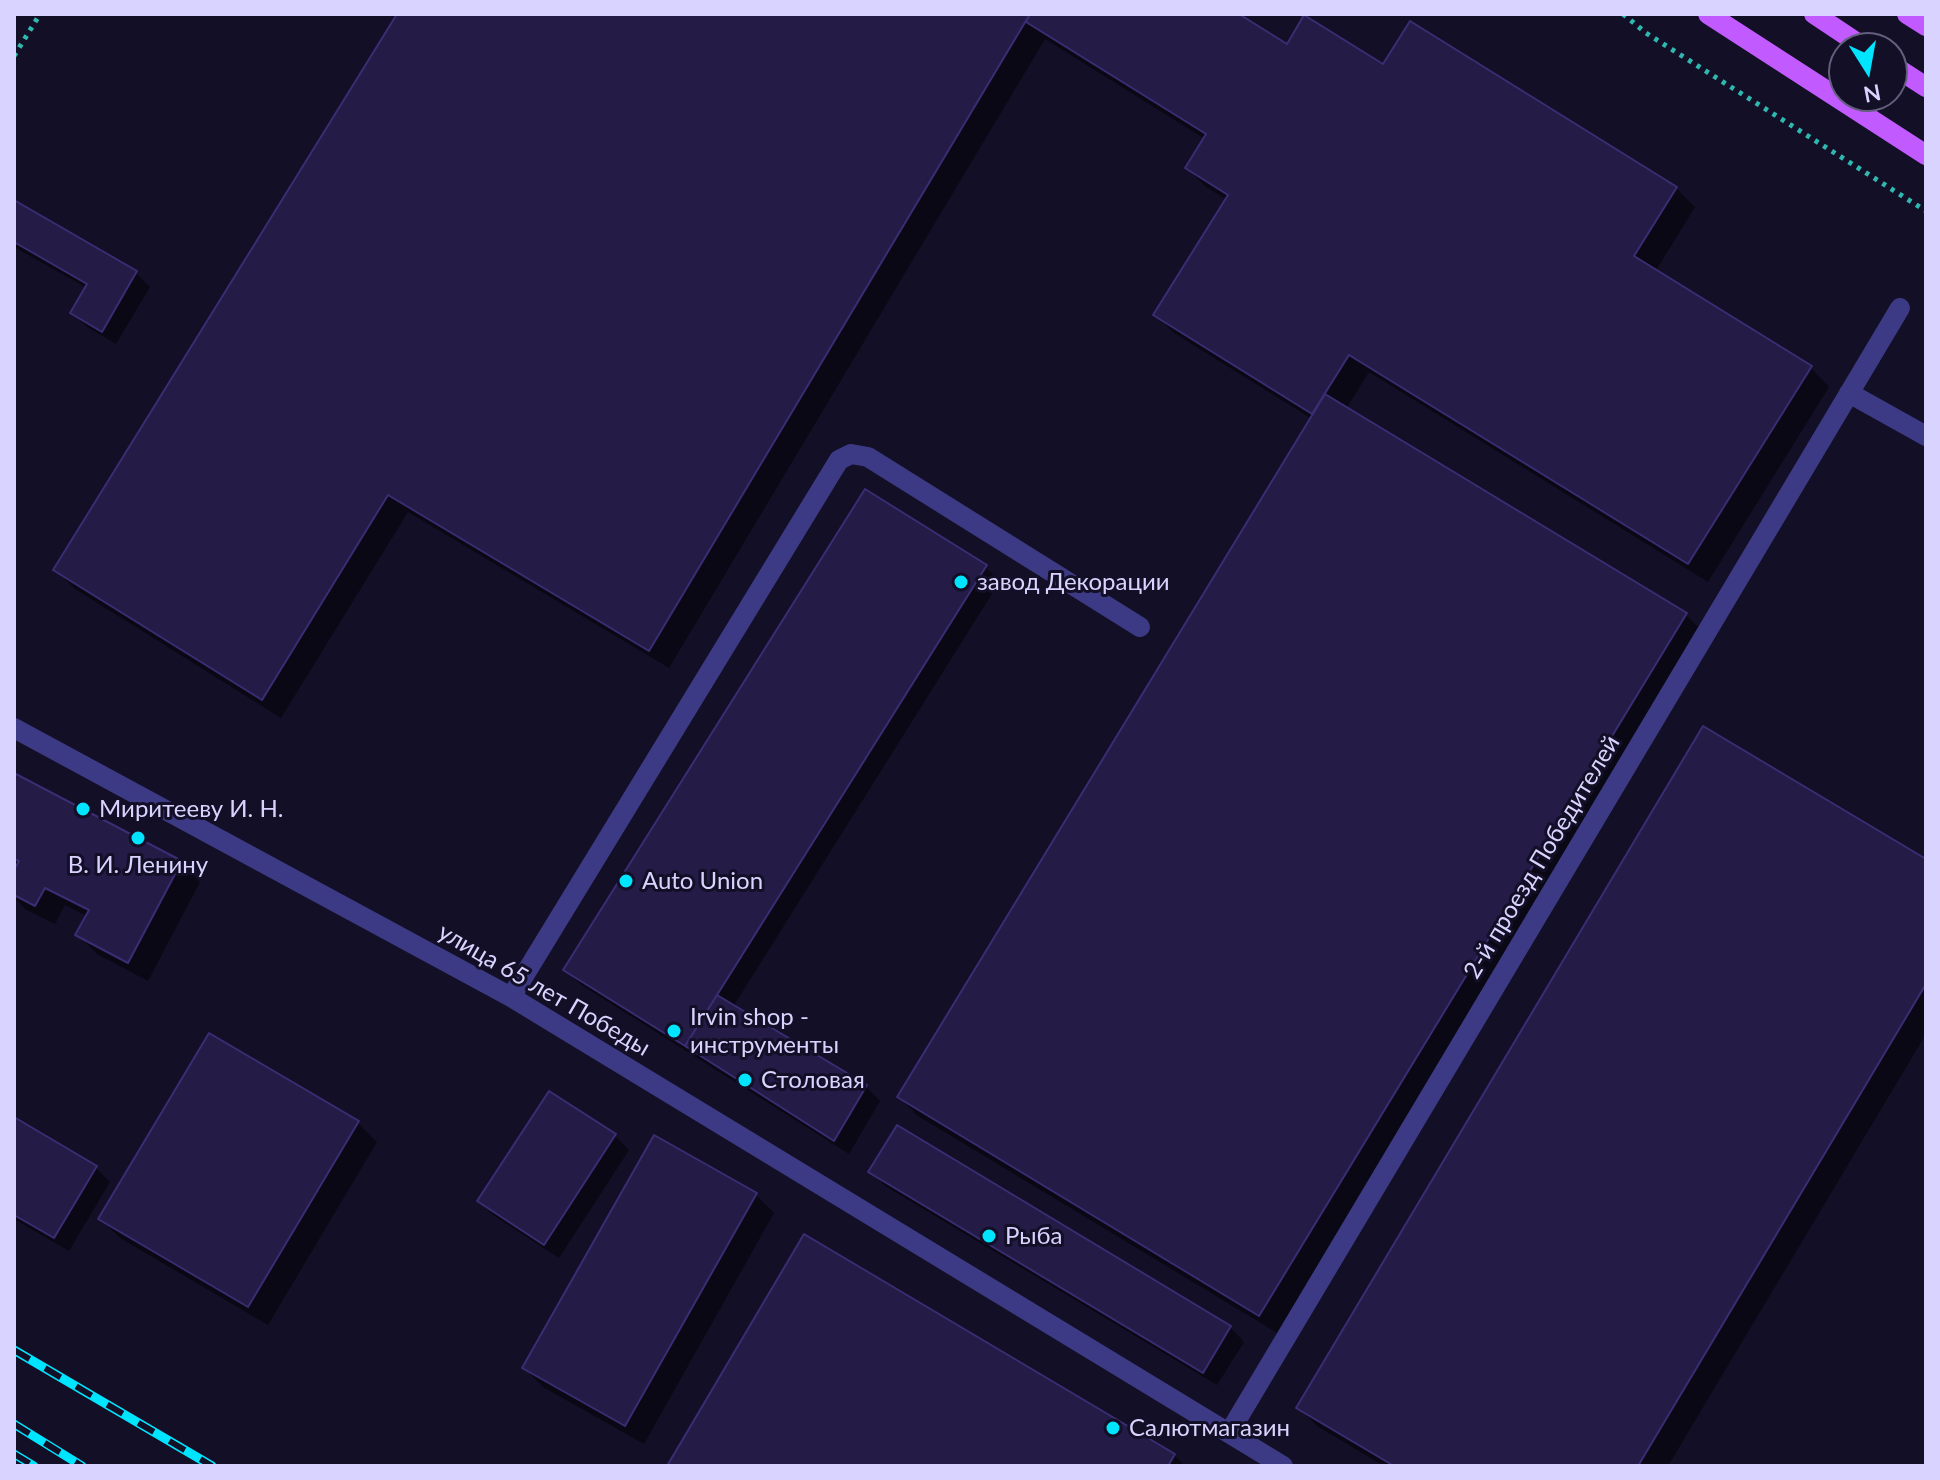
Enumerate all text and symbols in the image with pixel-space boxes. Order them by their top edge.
north arrow [1828,32,1908,112]
text: N [1861,79,1883,109]
place label: завод Декорации [977,568,1170,596]
marker: завод Декорации [952,573,970,591]
street label: 2-й проезд Победителей [1458,730,1626,984]
place label: Миритееву И. Н. [99,795,283,823]
marker: Миритееву И. Н. [74,800,92,818]
marker: В. И. Ленину [129,829,147,847]
place label: В. И. Ленину [68,851,208,879]
place label: Auto Union [642,867,763,895]
marker: Auto Union [617,872,635,890]
street label: улица 65 лет Победы [433,917,655,1063]
place label: Irvin shop - инструменты [690,1003,839,1059]
marker: Irvin shop - инструменты [665,1022,683,1040]
place label: Столовая [761,1066,865,1094]
marker: Столовая [736,1071,754,1089]
place label: Рыба [1005,1222,1062,1250]
marker: Рыба [980,1227,998,1245]
place label: Салютмагазин [1129,1414,1290,1442]
marker: Салютмагазин [1104,1419,1122,1437]

